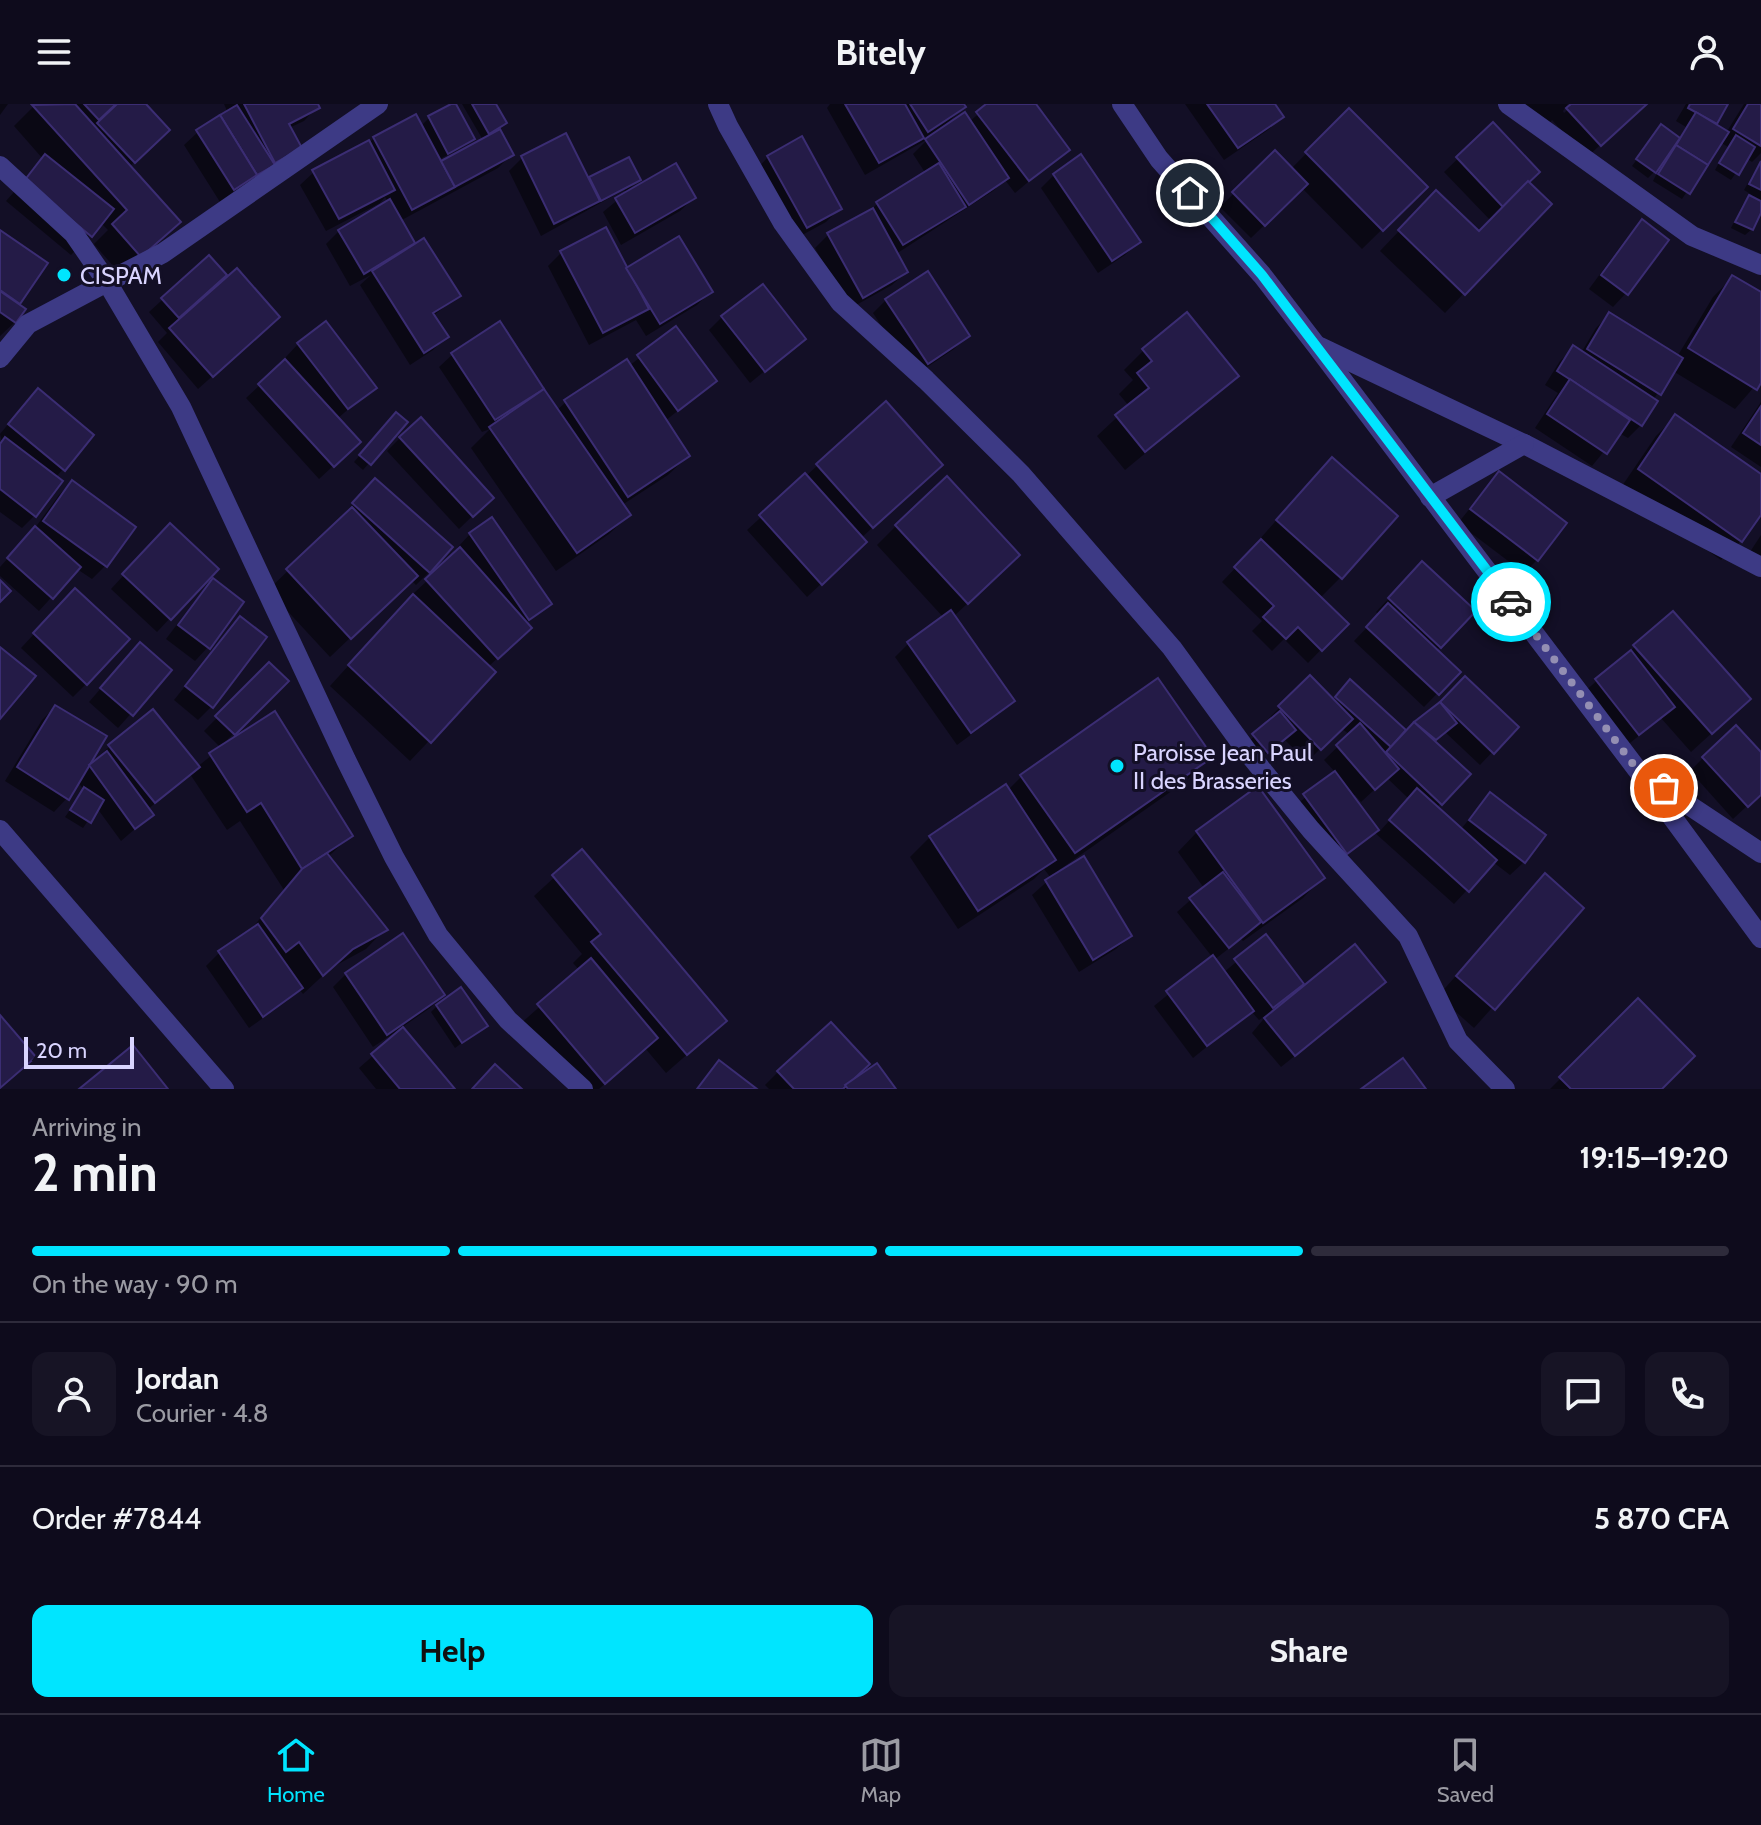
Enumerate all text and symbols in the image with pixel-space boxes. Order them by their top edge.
icon: menu [32,30,76,74]
text: Bitely [835,30,926,74]
icon: person [1685,30,1729,74]
pin [1156,159,1224,227]
icon: home [1168,171,1212,215]
place label: CISPAM [80,261,162,290]
marker: CISPAM [55,266,73,284]
courier [1471,562,1551,642]
icon: car [1489,580,1533,624]
place label: Paroisse Jean Paul II des Brasseries [1133,738,1313,795]
pin [1630,754,1698,822]
marker: Paroisse Jean Paul II des Brasseries [1108,757,1126,775]
icon: bag [1642,766,1686,810]
scale bar [24,1033,134,1069]
text: 20 m [36,1037,87,1064]
text: Arriving in [32,1111,142,1143]
text: 19:15–19:20 [1579,1139,1729,1176]
text: 2 min [32,1141,158,1204]
text: On the way · 90 m [32,1268,238,1300]
button: person [32,1352,116,1436]
button: chat [1541,1352,1625,1436]
button: phone [1645,1352,1729,1436]
text: Jordan [136,1360,219,1397]
text: Courier · 4.8 [136,1397,269,1429]
text: Order #7844 [32,1500,201,1537]
text: 5 870 CFA [1594,1500,1729,1537]
button: Help [32,1605,873,1697]
button: Share [889,1605,1729,1697]
tab: Home [267,1733,325,1808]
tab: Map [859,1733,903,1808]
tab: Saved [1437,1733,1494,1808]

